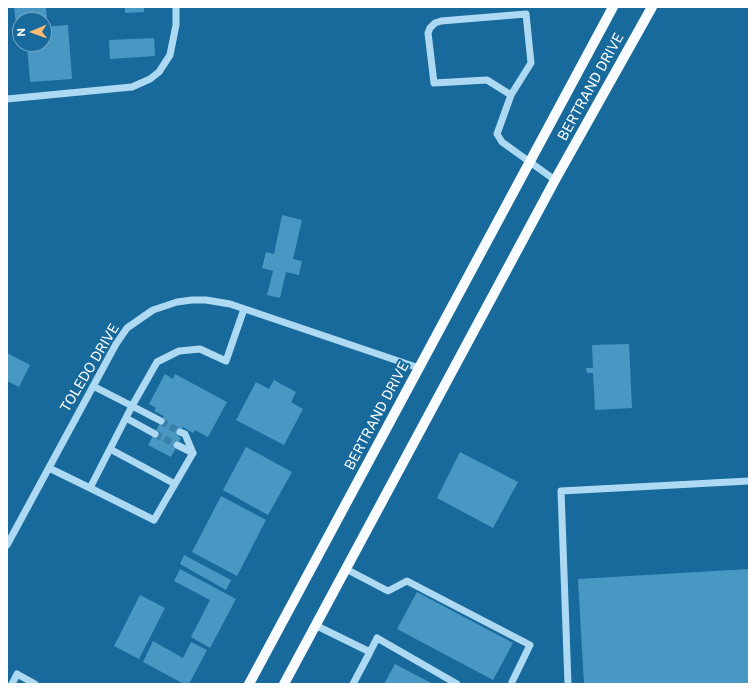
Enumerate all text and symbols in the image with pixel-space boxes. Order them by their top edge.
north arrow [12,12,52,52]
text: N [15,28,27,37]
street label: BERTRAND DRIVE [554,30,628,144]
street label: TOLEDO DRIVE [57,321,123,415]
street label: BERTRAND DRIVE [341,359,413,473]

